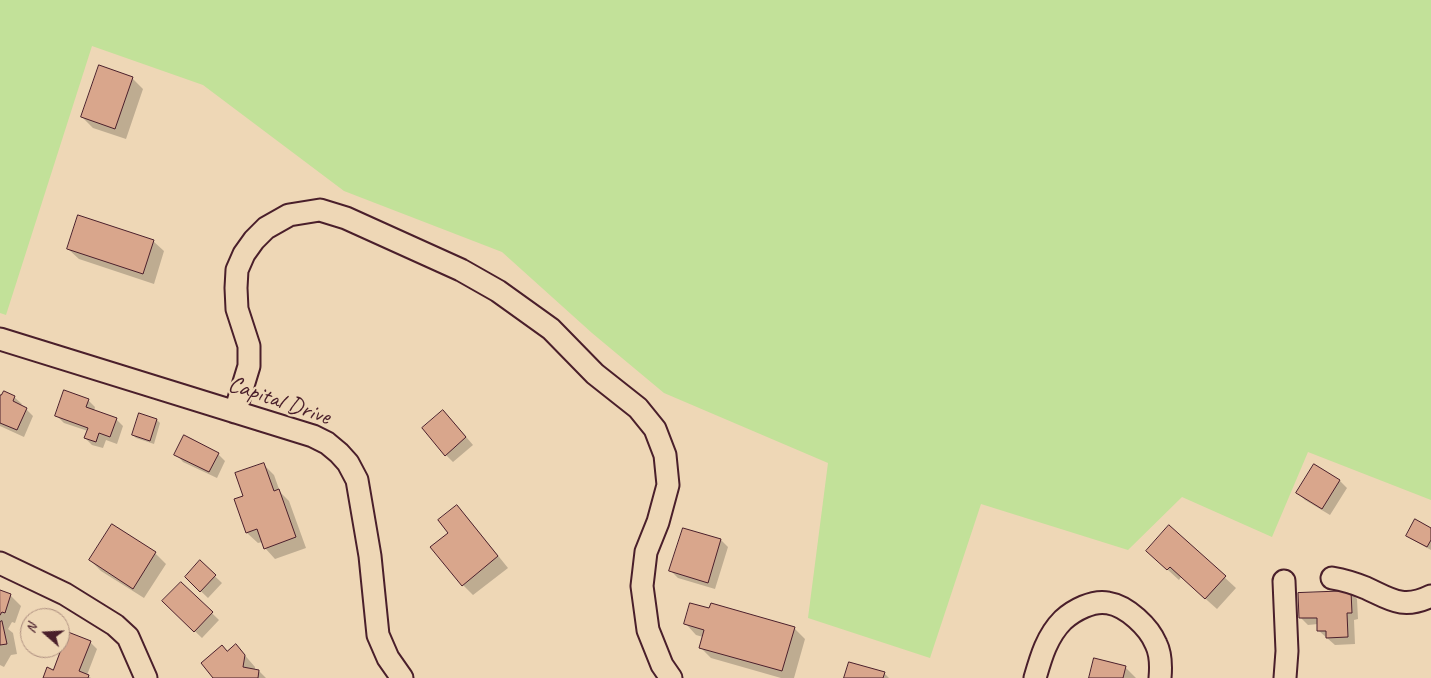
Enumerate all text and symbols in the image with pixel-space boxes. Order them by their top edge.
street label: Capital Drive [224,370,334,432]
north arrow [20,608,70,658]
text: N [22,621,41,635]

